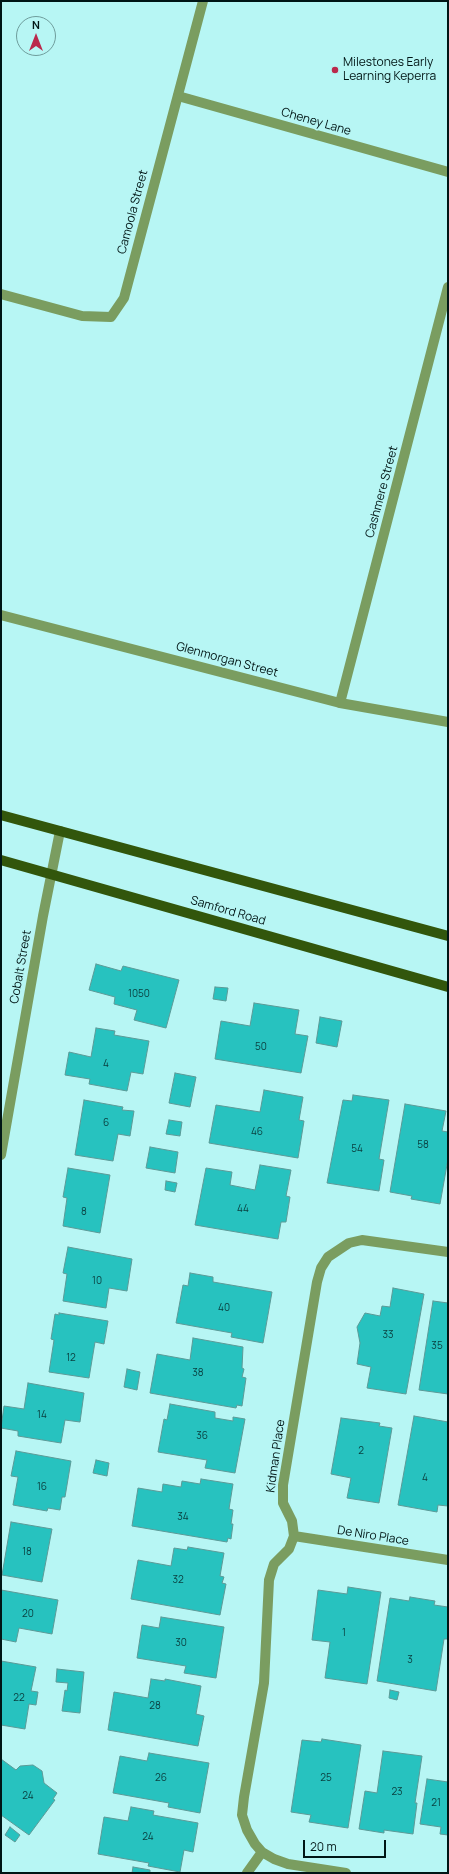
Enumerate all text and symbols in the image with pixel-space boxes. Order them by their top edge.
north arrow [16,16,56,56]
text: N [32,17,40,32]
place label: Milestones Early Learning Keperra [343,56,436,84]
marker: Milestones Early Learning Keperra [330,65,340,75]
street label: Cheney Lane [279,105,353,139]
street label: Camoola Street [115,168,151,256]
street label: Cashmere Street [363,444,401,540]
street label: Glenmorgan Street [174,639,280,681]
street label: Samford Road [189,893,267,929]
street label: Cobalt Street [7,929,35,1005]
house number: 1050 [128,988,150,1000]
house number: 50 [255,1041,267,1053]
house number: 4 [103,1058,109,1070]
house number: 6 [103,1117,109,1129]
house number: 46 [251,1126,263,1138]
house number: 58 [417,1139,429,1151]
house number: 54 [351,1143,363,1155]
house number: 44 [237,1203,249,1215]
house number: 8 [81,1206,87,1218]
house number: 10 [92,1275,102,1287]
house number: 40 [218,1302,230,1314]
house number: 33 [382,1329,394,1341]
house number: 35 [431,1340,443,1352]
house number: 12 [66,1352,76,1364]
house number: 38 [192,1367,204,1379]
house number: 14 [37,1409,47,1421]
street label: Kidman Place [264,1419,288,1493]
house number: 36 [196,1430,208,1442]
house number: 2 [358,1445,364,1457]
house number: 4 [422,1472,428,1484]
house number: 16 [37,1481,47,1493]
house number: 34 [177,1511,189,1523]
street label: De Niro Place [336,1523,410,1549]
house number: 18 [22,1546,32,1558]
house number: 32 [172,1574,184,1586]
house number: 20 [22,1608,34,1620]
house number: 1 [342,1627,346,1639]
house number: 30 [175,1637,187,1649]
house number: 3 [407,1654,413,1666]
house number: 22 [13,1692,25,1704]
house number: 28 [149,1700,161,1712]
house number: 26 [155,1772,167,1784]
house number: 25 [320,1772,332,1784]
house number: 23 [391,1786,403,1798]
house number: 24 [22,1790,34,1802]
house number: 21 [431,1797,441,1809]
house number: 24 [142,1831,154,1843]
scale bar [305,1832,388,1858]
text: 20 m [310,1838,337,1855]

